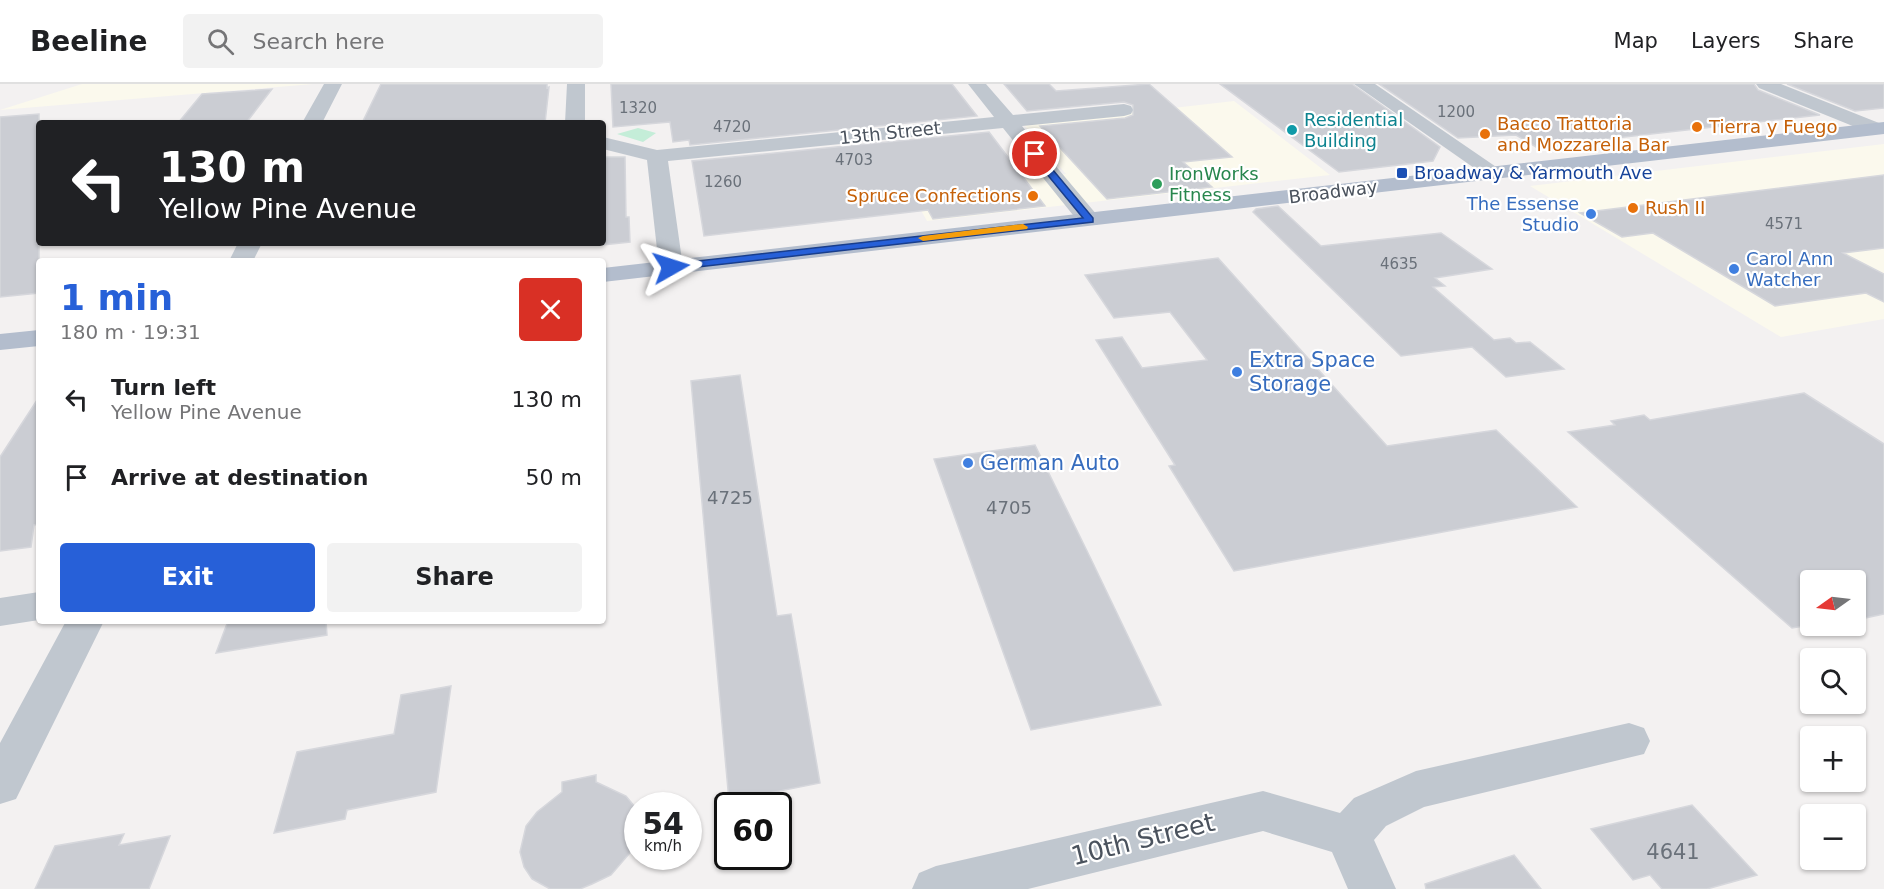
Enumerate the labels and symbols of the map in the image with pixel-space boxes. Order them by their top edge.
house number: 1320 [619,99,657,117]
house number: 1200 [1437,103,1475,121]
place label: Residential Building [1304,109,1403,151]
place label: Bacco Trattoria and Mozzarella Bar [1497,113,1669,155]
place label: Tierra y Fuego [1708,116,1837,137]
street label: 13th Street [838,117,942,148]
house number: 4720 [713,118,751,136]
marker: Tierra y Fuego [1690,120,1704,134]
marker: Residential Building [1285,123,1299,137]
marker: Bacco Trattoria and Mozzarella Bar [1478,127,1492,141]
pin [1009,128,1060,179]
house number: 4703 [835,151,873,169]
place label: Broadway & Yarmouth Ave [1414,162,1652,183]
place label: IronWorks Fitness [1169,163,1259,205]
marker: Broadway & Yarmouth Ave [1395,166,1409,180]
house number: 1260 [704,173,742,191]
street label: Broadway [1287,176,1379,207]
marker: IronWorks Fitness [1150,177,1164,191]
place label: Spruce Confections [846,185,1021,206]
marker: Spruce Confections [1026,189,1040,203]
place label: The Essense Studio [1466,193,1579,235]
place label: Rush II [1645,197,1705,218]
marker: Rush II [1626,201,1640,215]
marker: The Essense Studio [1584,207,1598,221]
house number: 4571 [1765,215,1803,233]
position arrow [639,235,703,299]
place label: Carol Ann Watcher [1746,248,1833,290]
house number: 4635 [1380,255,1418,273]
marker: Carol Ann Watcher [1727,262,1741,276]
place label: Extra Space Storage [1249,348,1375,396]
marker: Extra Space Storage [1230,365,1244,379]
place label: German Auto [980,451,1120,475]
marker: German Auto [961,456,975,470]
house number: 4725 [707,487,753,508]
house number: 4705 [986,497,1032,518]
north arrow [1800,570,1866,636]
speed limit sign: 60 [714,792,792,870]
street label: 10th Street [1068,807,1218,871]
house number: 4641 [1646,840,1700,864]

